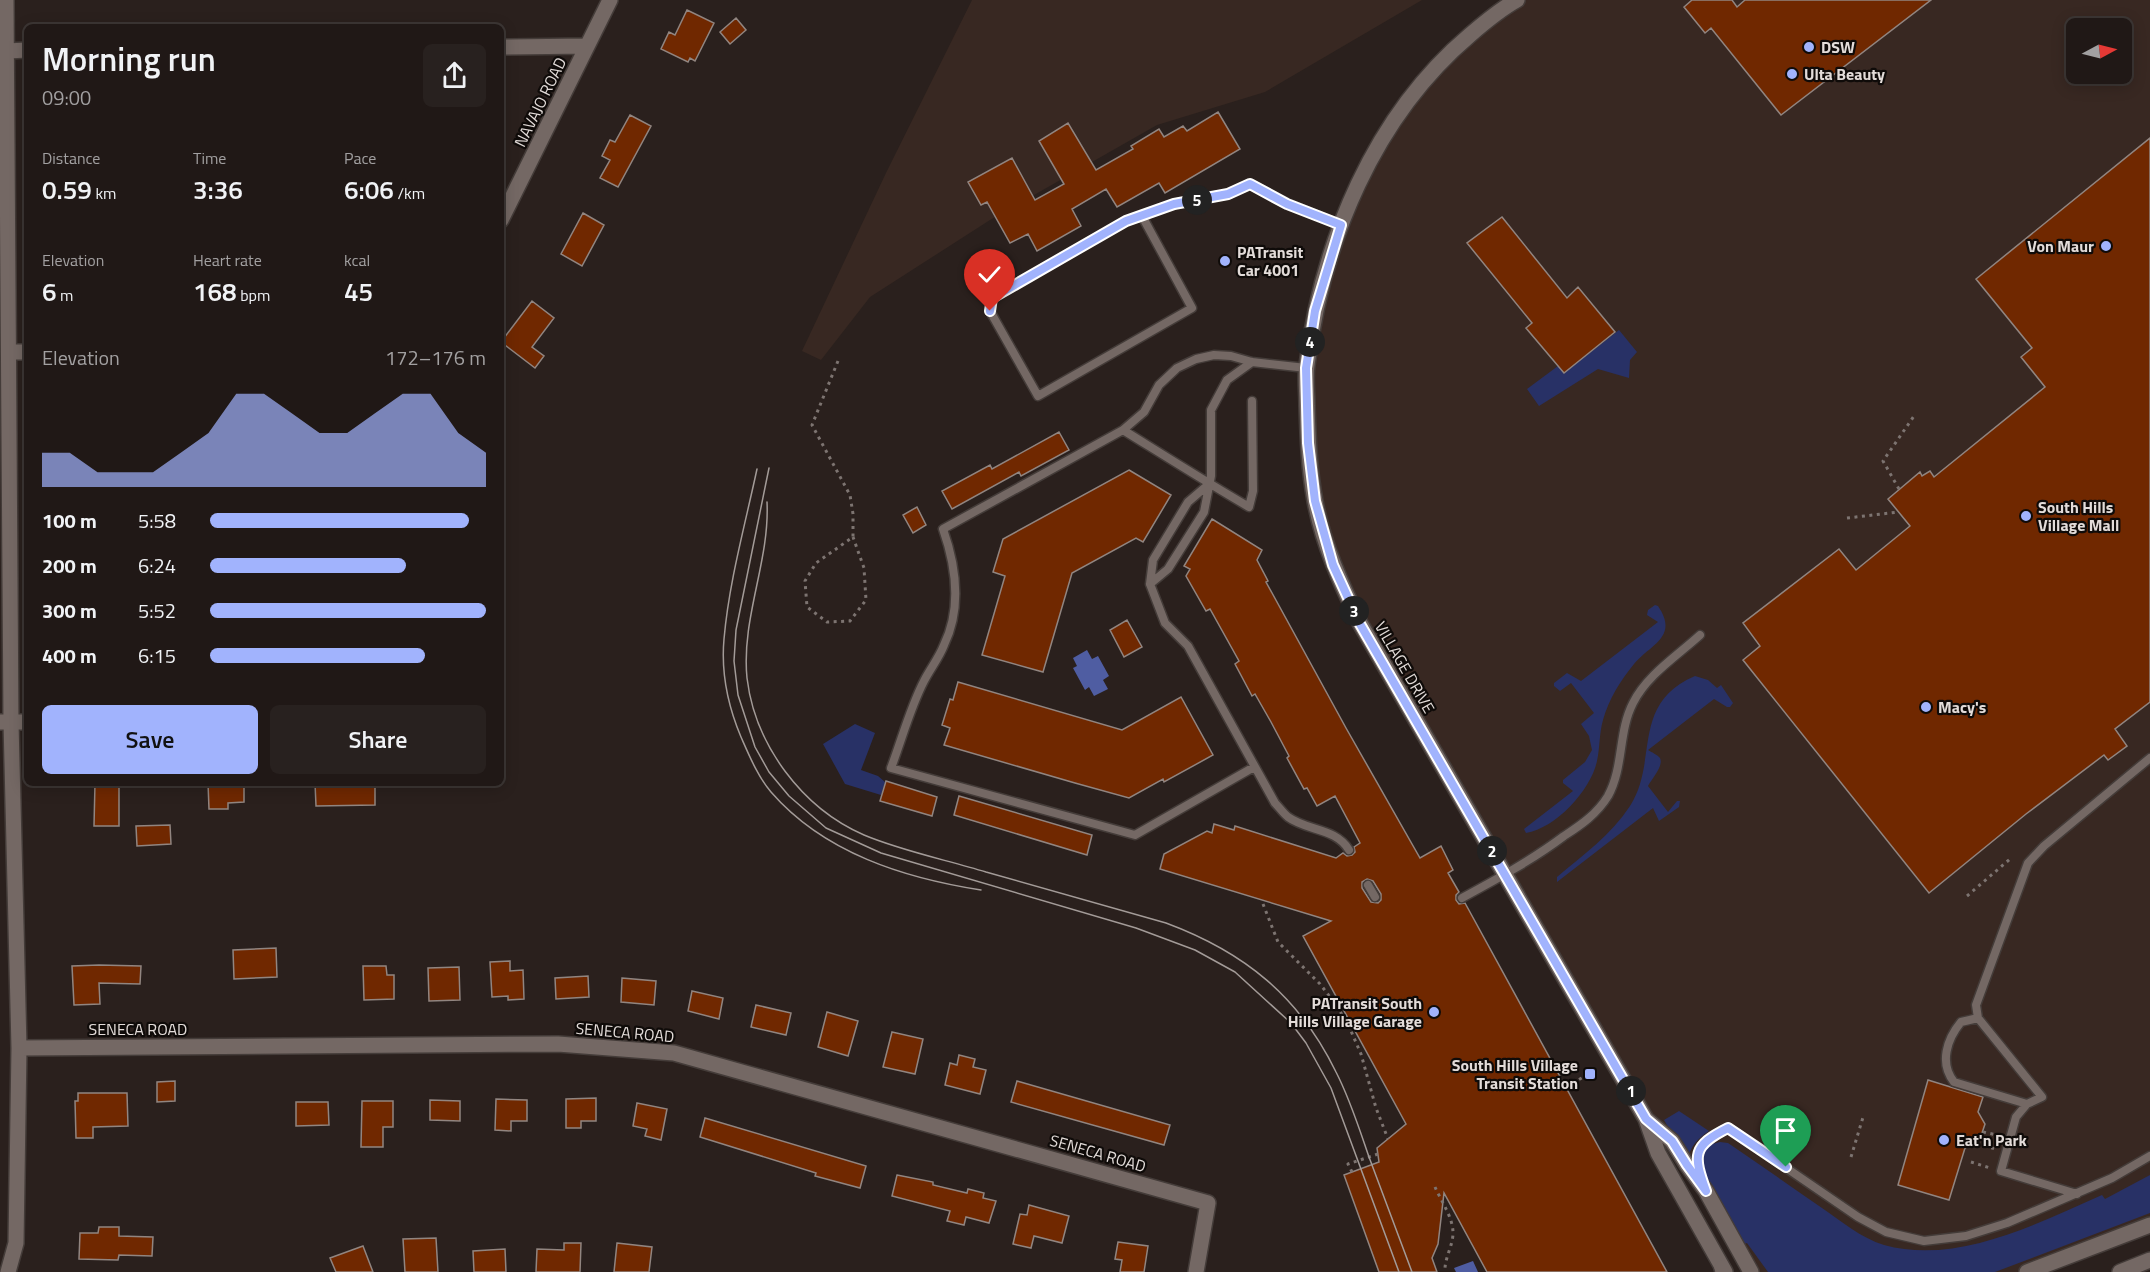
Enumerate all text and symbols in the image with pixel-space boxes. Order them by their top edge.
north arrow [2066,18,2132,84]
map controls [2066,18,2132,84]
text: Morning run [42,34,216,84]
place label: DSW [1821,35,1855,59]
marker: DSW [1802,40,1816,54]
button: share [423,44,486,107]
street label: NAVAJO ROAD [508,53,572,151]
place label: Ulta Beauty [1804,62,1885,86]
marker: Ulta Beauty [1785,67,1799,81]
text: 09:00 [42,82,91,113]
text: Distance [42,146,100,170]
text: Time [193,146,226,170]
text: Pace [344,146,376,170]
text: 0.59 [42,170,92,209]
text: 3:36 [193,170,243,209]
text: 6:06 [344,170,394,209]
text: km [92,181,116,205]
text: /km [394,181,425,205]
pin: 5 [1182,185,1212,215]
text: 5 [1193,188,1201,212]
place label: Von Maur [2027,234,2094,258]
marker: Von Maur [2099,239,2113,253]
place label: PATransit Car 4001 [1237,240,1303,282]
text: Elevation [42,248,104,272]
text: Heart rate [193,248,262,272]
text: kcal [344,248,370,272]
pin [964,249,1015,311]
marker: PATransit Car 4001 [1218,254,1232,268]
icon: check [973,258,1006,291]
text: 6 [42,272,57,311]
text: 168 [193,272,237,311]
text: 45 [344,272,373,311]
text: m [57,283,73,307]
text: bpm [237,283,270,307]
pin: 4 [1295,327,1325,357]
text: 4 [1306,330,1314,354]
text: Elevation [42,342,120,373]
text: 172–176 m [385,342,486,373]
place label: South Hills Village Mall [2038,495,2119,537]
text: 100 m [42,505,97,536]
text: 5:58 [138,505,176,536]
marker: South Hills Village Mall [2019,509,2033,523]
text: 200 m [42,550,97,581]
text: 6:24 [138,550,176,581]
text: 300 m [42,595,97,626]
text: 5:52 [138,595,176,626]
pin: 3 [1339,596,1369,626]
text: 3 [1350,599,1358,623]
street label: VILLAGE DRIVE [1369,617,1441,717]
text: 400 m [42,640,97,671]
text: 6:15 [138,640,176,671]
place label: Macy's [1938,695,1986,719]
marker: Macy's [1919,700,1933,714]
button: Save [42,705,258,774]
button: Share [270,705,486,774]
pin: 2 [1477,836,1507,866]
text: 2 [1488,839,1496,863]
place label: PATransit South Hills Village Garage [1288,991,1422,1033]
marker: PATransit South Hills Village Garage [1427,1005,1441,1019]
street label: SENECA ROAD [575,1016,675,1048]
street label: SENECA ROAD [89,1017,187,1041]
place label: South Hills Village Transit Station [1452,1053,1578,1095]
marker: South Hills Village Transit Station [1583,1067,1597,1081]
pin: 1 [1616,1076,1646,1106]
text: 1 [1627,1079,1635,1103]
pin [1760,1105,1811,1167]
icon: arrive [1769,1114,1802,1147]
street label: SENECA ROAD [1047,1128,1149,1178]
place label: Eat'n Park [1956,1128,2028,1152]
marker: Eat'n Park [1937,1133,1951,1147]

